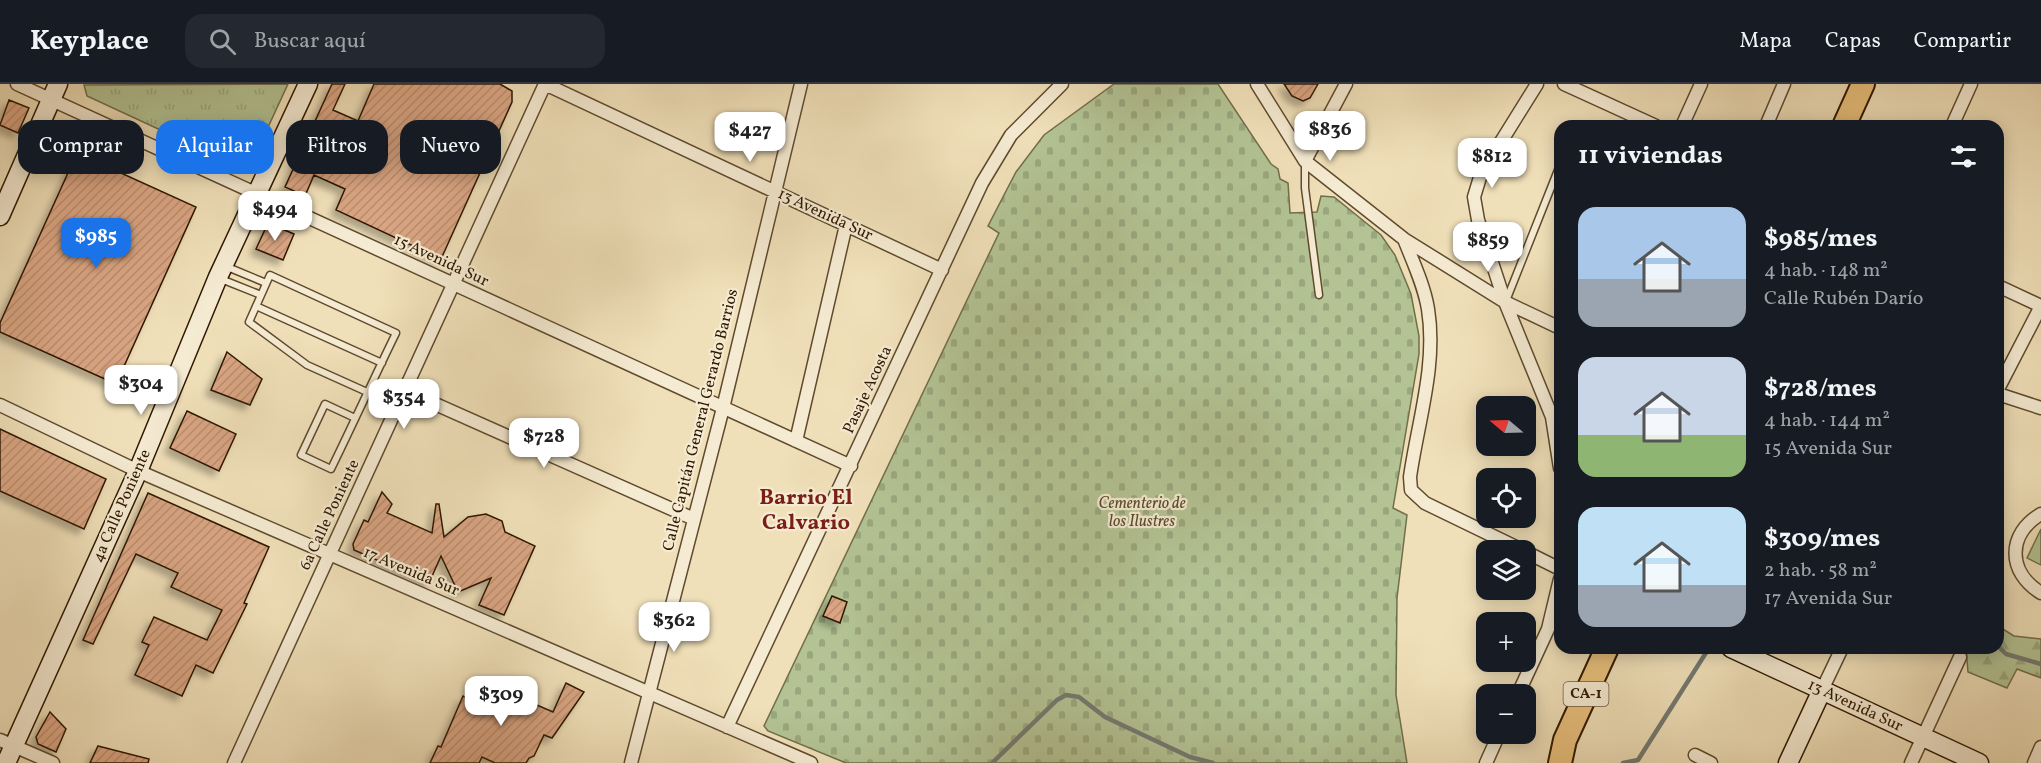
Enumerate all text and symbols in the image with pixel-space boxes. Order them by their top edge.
search box [185,14,605,68]
text: Keyplace [30,22,149,61]
icon: search [206,25,239,58]
text: Buscar aquí [254,26,366,57]
text: Mapa [1740,27,1792,56]
text: Capas [1825,27,1881,56]
text: Compartir [1914,27,2011,56]
pin: $836 [1294,111,1366,162]
pin: $427 [714,112,786,163]
text: $836 [1308,116,1352,144]
text: $427 [728,117,772,145]
chip: Comprar [18,120,144,174]
chip: Alquilar [156,120,274,174]
chip: Filtros [286,120,388,174]
chip: Nuevo [400,120,501,174]
pin: $812 [1456,138,1528,189]
text: 11 viviendas [1578,138,1723,174]
icon: filters [1947,140,1980,173]
text: $812 [1472,143,1512,171]
street label: 13 Avenida Sur [774,183,877,247]
pin: $494 [239,191,311,242]
text: $494 [252,196,298,224]
pin: $985 [60,218,132,269]
text: $985/mes [1764,221,1877,257]
pin: $859 [1452,222,1524,273]
text: $985 [75,223,117,251]
text: $859 [1467,227,1509,255]
street label: 15 Avenida Sur [390,229,492,293]
icon: home [1626,231,1698,303]
text: 4 hab. · 148 m² [1764,257,1888,285]
text: Calle Rubén Darío [1764,285,1923,313]
street label: Calle Capitán General Gerardo Barrios [658,286,744,553]
street label: Pasaje Acosta [838,343,898,437]
pin: $304 [105,365,177,416]
text: $304 [118,370,164,398]
text: $728/mes [1764,371,1877,407]
pin: $354 [368,379,440,430]
icon: home [1626,381,1698,453]
text: $354 [382,384,426,412]
north arrow [1476,396,1536,456]
map controls [1476,396,1536,744]
text: 4 hab. · 144 m² [1764,407,1890,435]
pin: $728 [508,418,580,469]
text: $728 [523,423,565,451]
text: 15 Avenida Sur [1764,435,1892,463]
street label: 4a Calle Poniente [87,446,157,566]
street label: 6a Calle Poniente [295,456,365,574]
button: locate [1476,468,1536,528]
district label: Barrio El Calvario [759,483,853,539]
park label: Cementerio de los Ilustres [1098,493,1186,533]
text: $309/mes [1764,521,1880,557]
icon: home [1626,531,1698,603]
button: layers [1476,540,1536,600]
street label: 17 Avenida Sur [360,542,463,602]
text: 2 hab. · 58 m² [1764,557,1877,585]
text: 17 Avenida Sur [1764,585,1892,613]
pin: $362 [638,602,710,653]
text: $362 [653,607,695,635]
button: + [1476,612,1536,672]
street label: 13 Avenida Sur [1804,674,1907,738]
pin: $309 [465,676,537,727]
text: $309 [479,681,523,709]
road number: CA-1 [1564,682,1608,706]
button: − [1476,684,1536,744]

